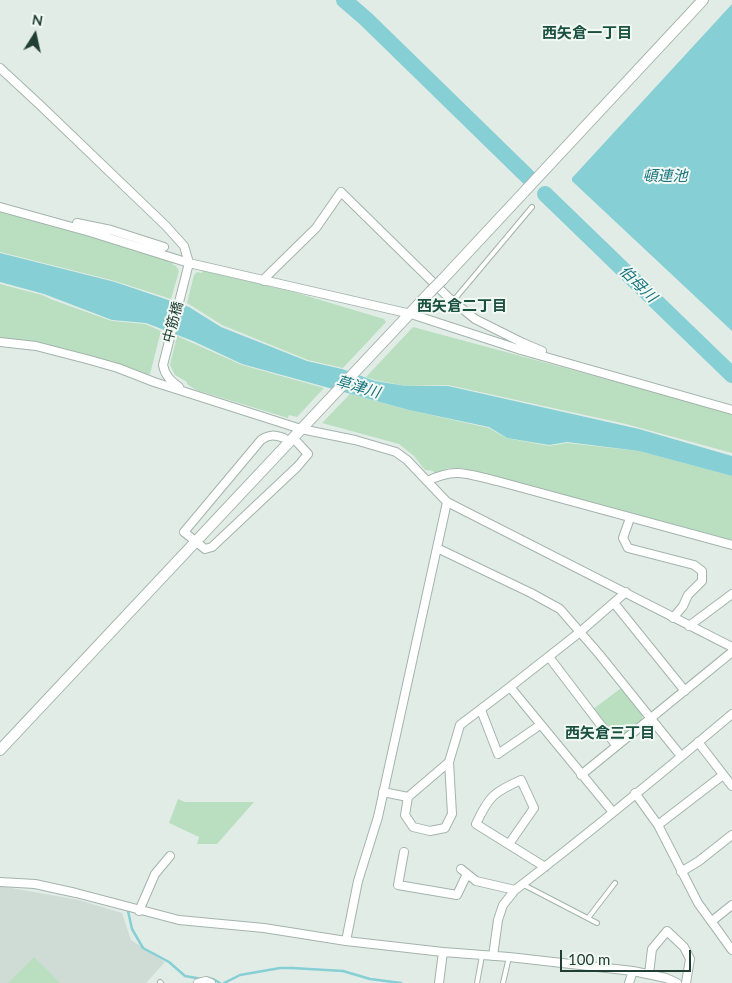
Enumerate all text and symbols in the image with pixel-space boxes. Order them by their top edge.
north arrow [10,10,60,60]
text: N [31,10,44,29]
district label: 西矢倉一丁目 [542,24,632,42]
water label: 頓連池 [643,167,687,185]
water label: 伯母川 [616,262,660,306]
district label: 西矢倉二丁目 [417,297,507,315]
street label: 中筋橋 [159,300,187,344]
water label: 草津川 [334,372,382,402]
district label: 西矢倉三丁目 [565,724,655,742]
scale bar [562,940,693,972]
text: 100 m [568,950,610,968]

